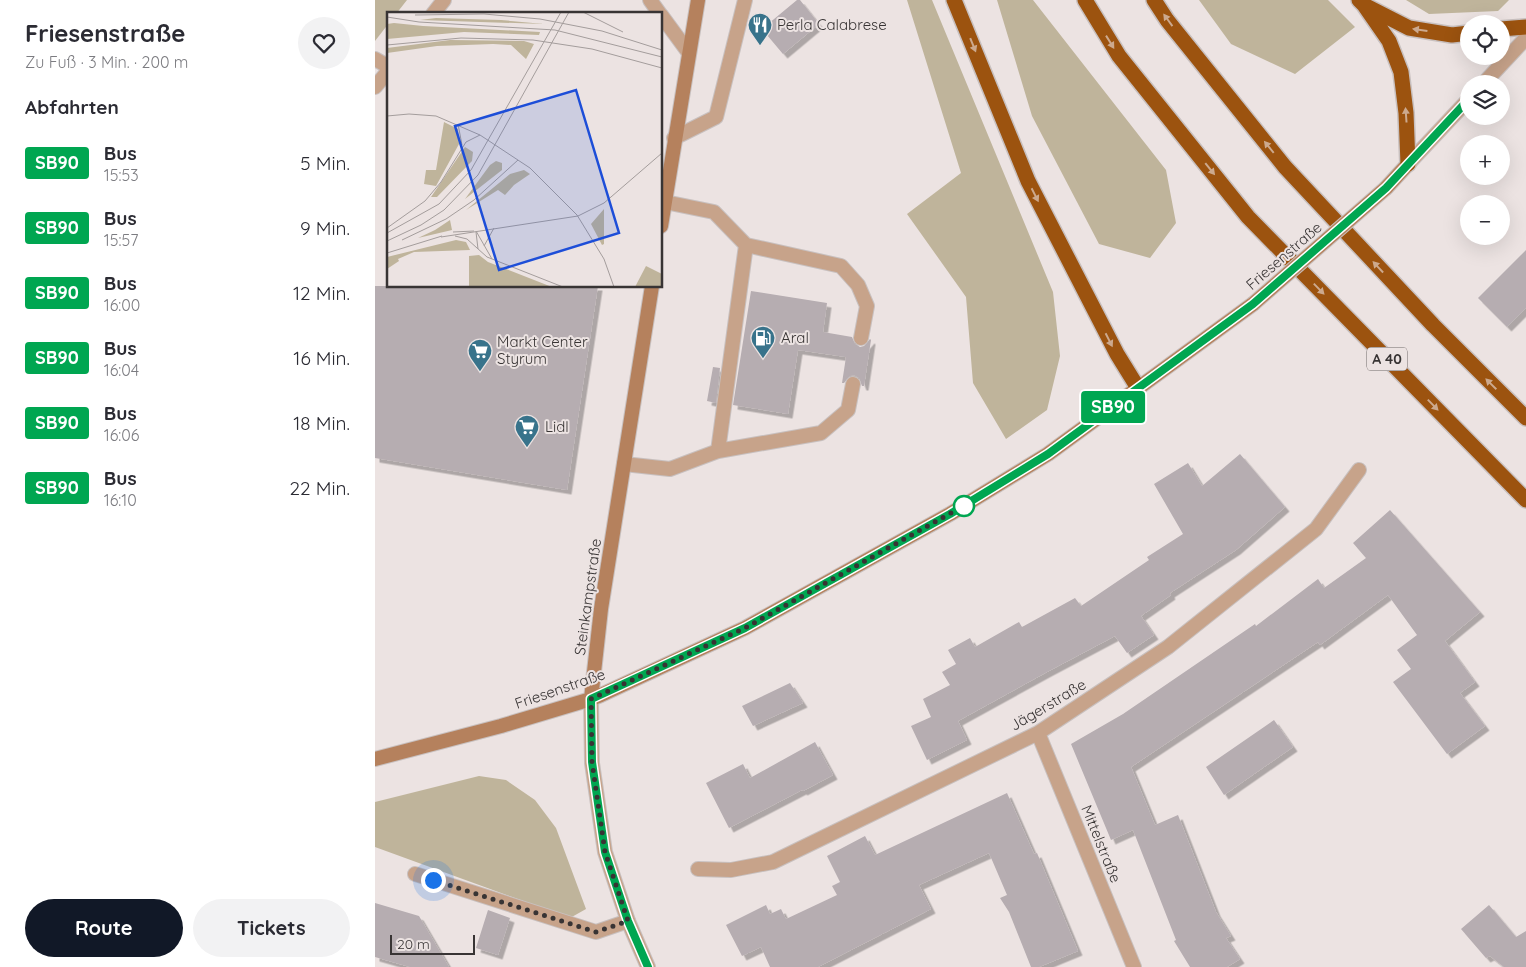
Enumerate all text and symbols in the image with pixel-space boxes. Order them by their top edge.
inset map [387,12,663,288]
restaurant icon: Perla Calabrese [747,12,773,46]
one-way arrow [1162,14,1173,27]
place label: Perla Calabrese [777,15,887,34]
map controls [1460,15,1510,245]
button: locate [1460,15,1510,65]
button: heart [298,17,350,69]
text: Friesenstraße [25,18,185,48]
one-way arrow [1412,26,1428,34]
one-way arrow [1106,35,1115,48]
one-way arrow [969,38,977,53]
text: Zu Fuß · 3 Min. · 200 m [25,52,188,72]
button: layers [1460,75,1510,125]
text: Abfahrten [25,95,119,119]
one-way arrow [1402,107,1410,123]
button: + [1460,135,1510,185]
text: Bus [104,141,137,165]
one-way arrow [1263,141,1274,154]
text: SB90 [35,151,79,174]
text: 5 Min. [300,151,350,175]
one-way arrow [1205,163,1216,176]
text: 15:53 [104,165,139,185]
one-way arrow [1031,188,1039,202]
button: − [1460,195,1510,245]
text: Bus [104,206,137,230]
text: SB90 [35,216,79,239]
text: 9 Min. [300,216,350,240]
street label: Friesenstraße [1242,217,1326,294]
text: 15:57 [104,230,138,250]
one-way arrow [1372,261,1384,273]
text: Bus [104,271,137,295]
text: SB90 [35,281,79,304]
text: 12 Min. [293,281,350,305]
one-way arrow [1313,283,1325,295]
text: 16:00 [104,295,140,315]
fuel station icon: Aral [750,325,776,359]
place label: Aral [781,328,809,347]
place label: Markt Center Styrum [497,332,588,368]
one-way arrow [1105,333,1113,347]
text: Bus [104,336,137,360]
supermarket icon: Markt Center Styrum [467,338,493,372]
text: SB90 [35,346,79,369]
text: 16 Min. [293,346,350,370]
road number: A 40 [1367,348,1407,370]
text: 16:04 [104,360,139,380]
one-way arrow [1486,378,1498,390]
line badge: SB90 [1078,391,1148,423]
text: SB90 [1091,395,1135,418]
one-way arrow [1427,399,1439,411]
text: Bus [104,401,137,425]
text: SB90 [35,411,79,434]
text: 18 Min. [293,411,350,435]
supermarket icon: Lidl [514,414,540,448]
place label: Lidl [545,417,569,436]
text: 16:06 [104,425,139,445]
text: Bus [104,466,137,490]
text: SB90 [35,476,79,499]
text: 22 Min. [290,476,350,500]
text: 16:10 [104,490,137,510]
unlabelled marker [953,495,975,517]
street label: Steinkampstraße [570,537,605,657]
street label: Friesenstraße [512,664,608,713]
street label: Jägerstraße [1006,674,1089,735]
street label: Mittelstraße [1077,802,1126,885]
your location [421,868,446,893]
button: Route [25,899,183,957]
button: Tickets [193,899,350,957]
scale bar [390,932,475,955]
text: 20 m [397,935,430,953]

